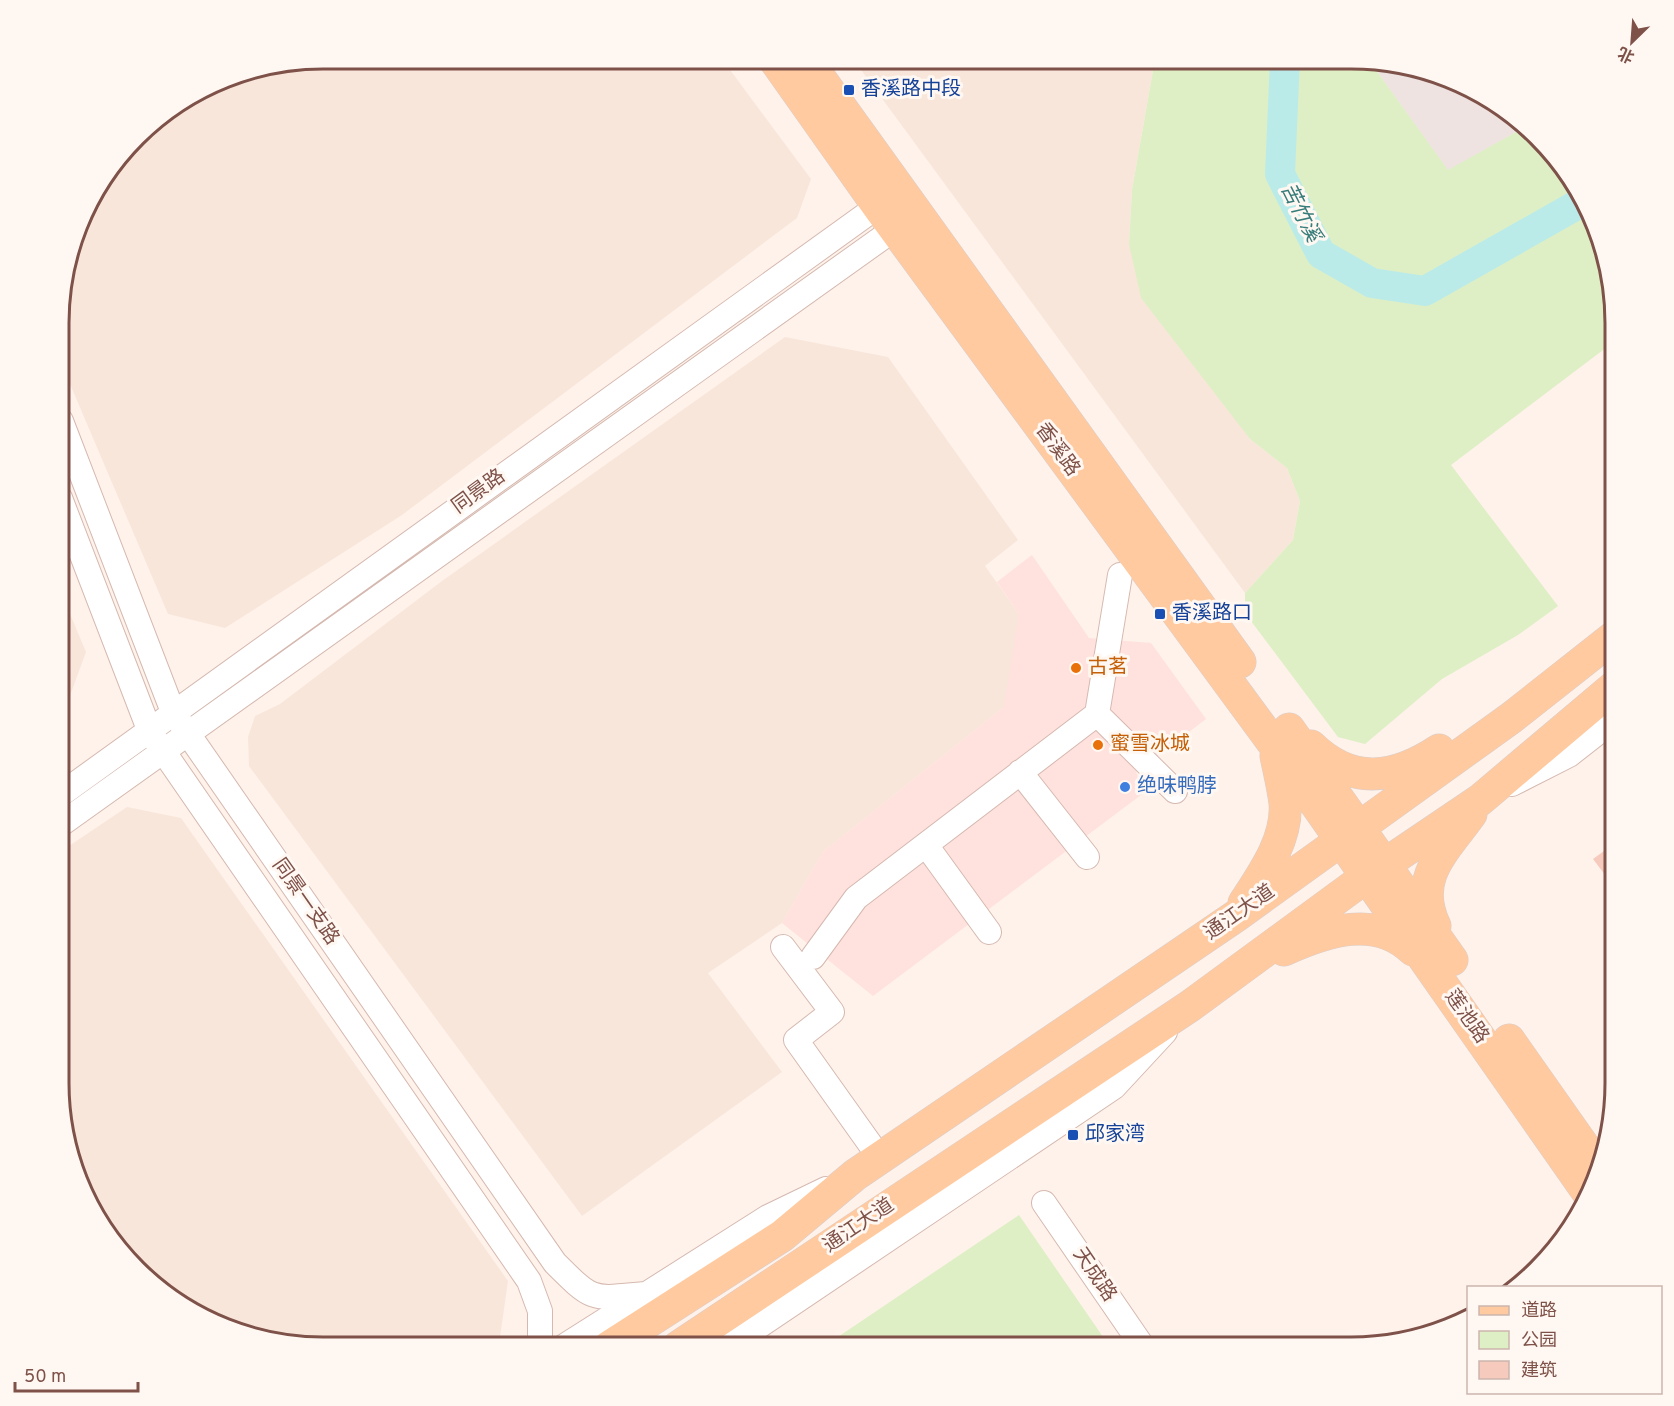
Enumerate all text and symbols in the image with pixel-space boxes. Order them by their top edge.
north arrow [1602,12,1662,72]
text: 北 [1615,41,1638,66]
place label: 香溪路中段 [861,77,961,103]
marker: 香溪路中段 [842,83,856,97]
water label: 苦竹溪 [1274,179,1327,249]
street label: 香溪路 [1029,418,1085,482]
street label: 同景路 [447,464,511,520]
place label: 香溪路口 [1172,601,1252,627]
marker: 香溪路口 [1153,607,1167,621]
place label: 古茗 [1088,655,1128,681]
marker: 古茗 [1069,661,1083,675]
place label: 蜜雪冰城 [1110,732,1190,758]
marker: 蜜雪冰城 [1091,738,1105,752]
place label: 绝味鸭脖 [1137,774,1217,800]
marker: 绝味鸭脖 [1118,780,1132,794]
street label: 同景一支路 [266,854,344,950]
street label: 通江大道 [1200,879,1280,947]
street label: 莲池路 [1438,985,1494,1049]
place label: 邱家湾 [1085,1122,1145,1148]
marker: 邱家湾 [1066,1128,1080,1142]
street label: 通江大道 [819,1193,899,1259]
street label: 天成路 [1066,1243,1122,1307]
legend [1467,1286,1662,1394]
text: 道路 [1521,1300,1557,1323]
text: 公园 [1521,1330,1557,1353]
scale bar [15,1355,138,1393]
text: 建筑 [1521,1360,1557,1383]
text: 50 m [24,1366,66,1389]

